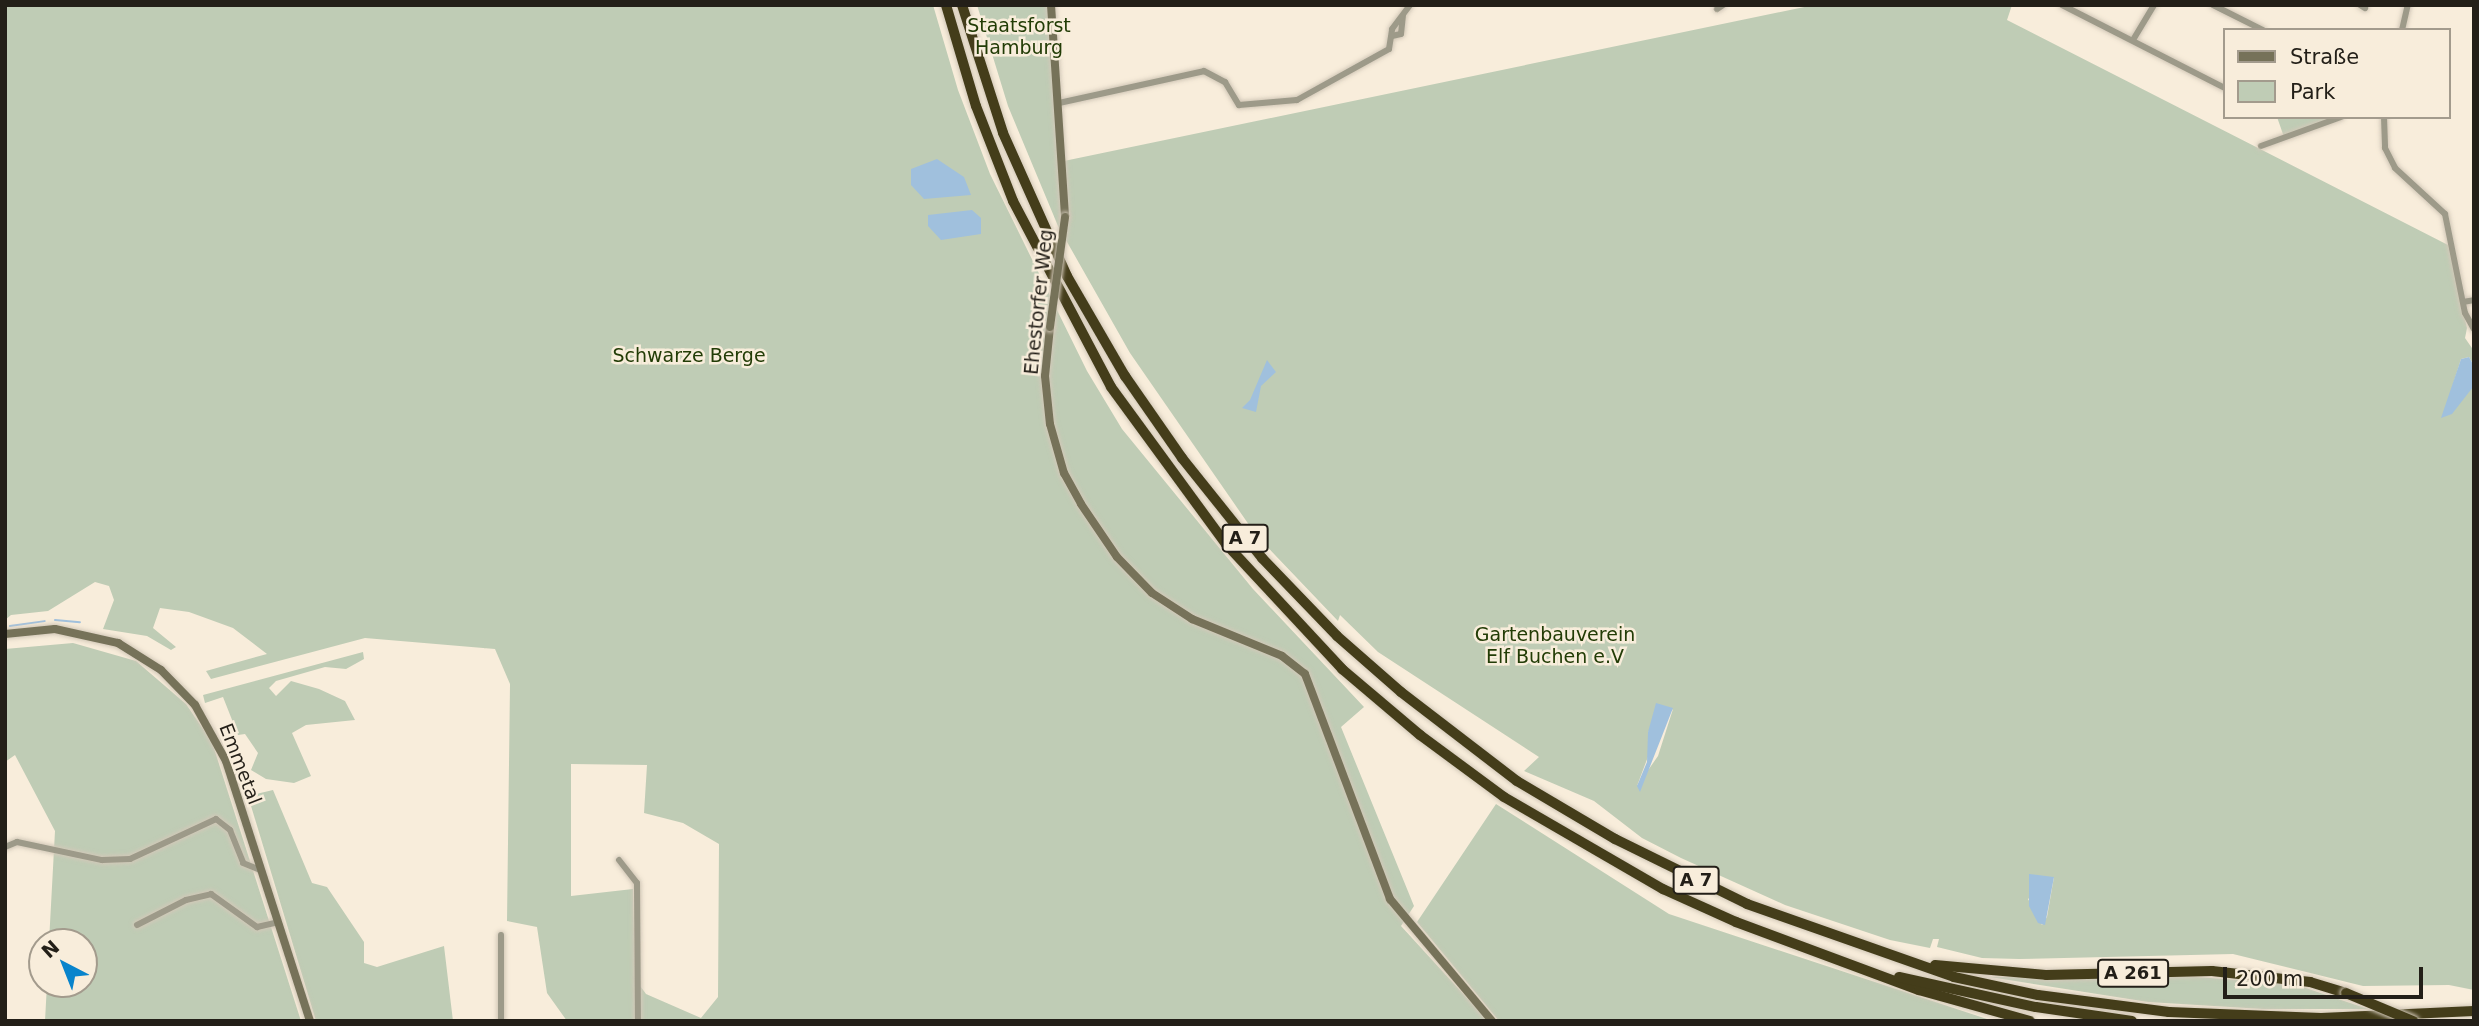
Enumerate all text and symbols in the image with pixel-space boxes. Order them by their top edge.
park label: Staatsforst Hamburg [967,15,1071,59]
legend [2224,28,2451,119]
text: Straße [2290,45,2359,69]
text: Park [2290,80,2335,104]
street label: Ehestorfer Weg [1020,228,1058,376]
park label: Schwarze Berge [612,345,766,367]
road number: A 7 [1220,524,1270,552]
park label: Gartenbauverein Elf Buchen e.V [1475,624,1635,668]
street label: Emmetal [214,720,266,808]
road number: A 7 [1672,866,1720,894]
north arrow [28,928,98,998]
text: N [37,935,64,962]
scale bar [2227,953,2426,997]
road number: A 261 [2096,958,2170,988]
text: 200 m [2236,967,2303,991]

